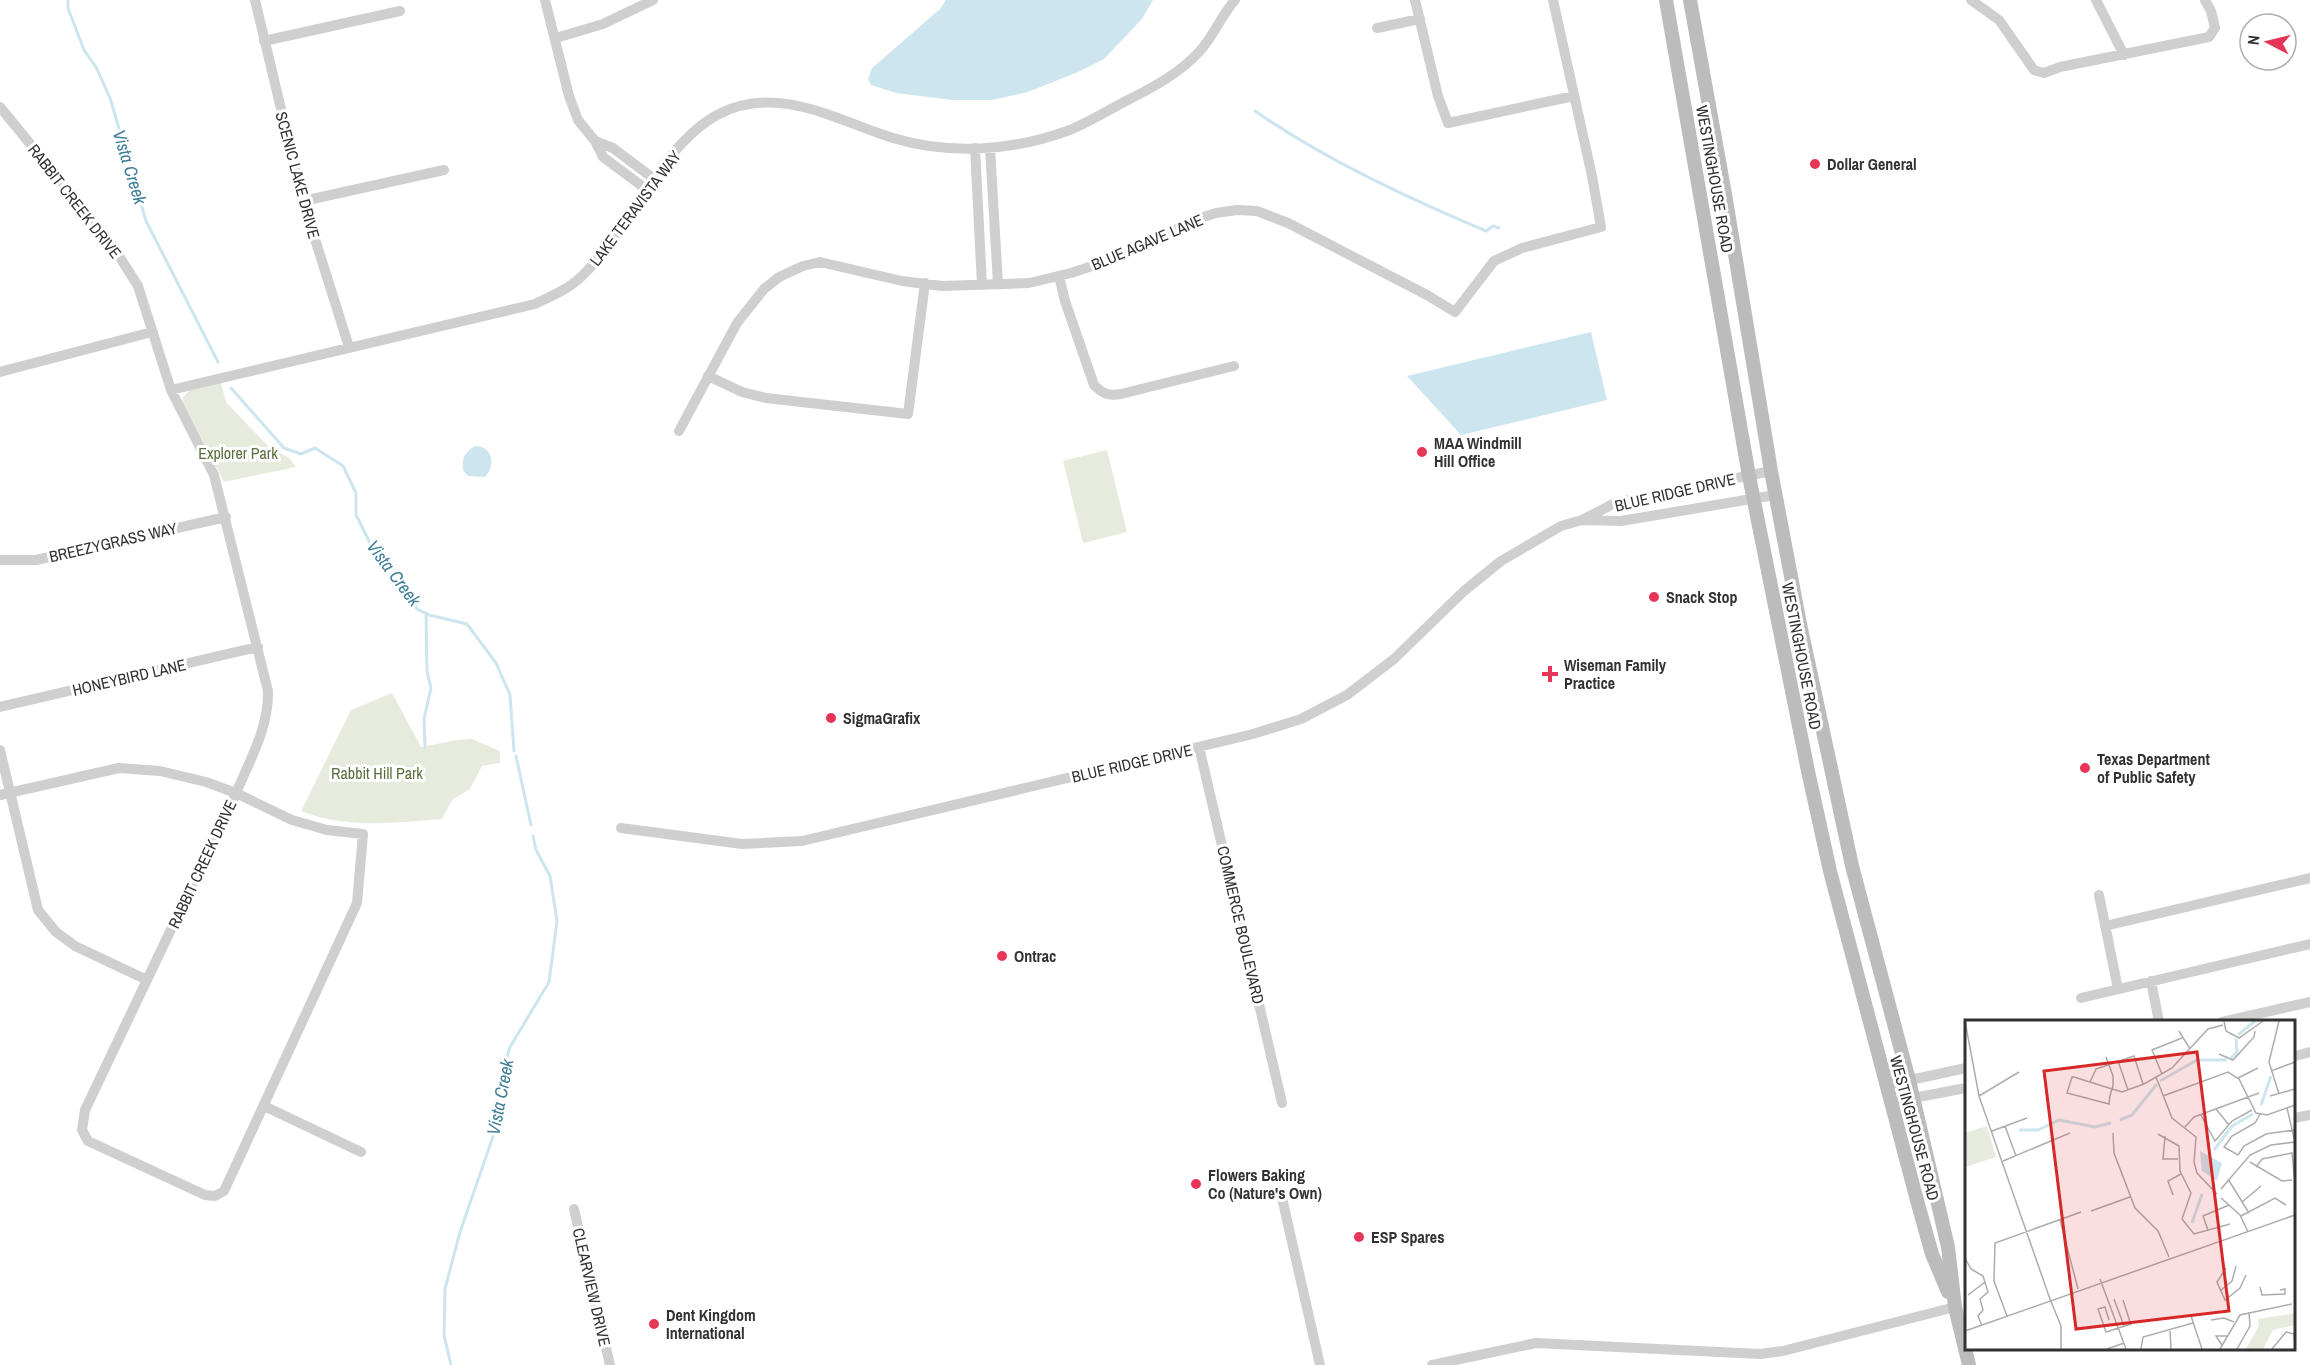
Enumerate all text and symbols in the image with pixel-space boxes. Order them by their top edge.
north arrow [2238,12,2298,72]
text: N [2242,34,2265,46]
street label: WESTINGHOUSE ROAD [1691,103,1739,255]
street label: SCENIC LAKE DRIVE [270,109,326,241]
water label: Vista Creek [107,127,153,208]
street label: RABBIT CREEK DRIVE [23,139,127,263]
street label: LAKE TERAVISTA WAY [584,146,686,270]
place label: Dollar General [1827,153,1917,175]
marker: Dollar General [1808,157,1822,171]
street label: BLUE AGAVE LANE [1088,209,1206,275]
place label: MAA Windmill Hill Office [1434,432,1522,472]
park label: Explorer Park [198,442,278,464]
marker: MAA Windmill Hill Office [1415,445,1429,459]
street label: BLUE RIDGE DRIVE [1612,467,1738,517]
street label: BREEZYGRASS WAY [47,517,179,567]
water label: Vista Creek [361,535,427,612]
street label: WESTINGHOUSE ROAD [1777,581,1827,731]
place label: Snack Stop [1666,586,1737,608]
marker: Snack Stop [1647,590,1661,604]
street label: HONEYBIRD LANE [70,653,188,701]
place label: Wiseman Family Practice [1564,654,1667,694]
marker: Wiseman Family Practice [1541,665,1559,683]
place label: SigmaGrafix [843,707,921,729]
marker: SigmaGrafix [824,711,838,725]
street label: BLUE RIDGE DRIVE [1069,738,1195,788]
place label: Texas Department of Public Safety [2097,748,2210,788]
marker: Texas Department of Public Safety [2078,761,2092,775]
park label: Rabbit Hill Park [331,762,423,784]
street label: RABBIT CREEK DRIVE [162,796,242,932]
street label: COMMERCE BOULEVARD [1212,844,1270,1006]
place label: Ontrac [1014,945,1056,967]
marker: Ontrac [995,949,1009,963]
inset map [1965,1020,2295,1350]
street label: WESTINGHOUSE ROAD [1885,1053,1945,1203]
water label: Vista Creek [480,1056,520,1137]
place label: Flowers Baking Co (Nature's Own) [1208,1164,1322,1204]
marker: Flowers Baking Co (Nature's Own) [1189,1177,1203,1191]
street label: CLEARVIEW DRIVE [568,1226,616,1348]
place label: ESP Spares [1371,1226,1444,1248]
marker: ESP Spares [1352,1230,1366,1244]
place label: Dent Kingdom International [666,1304,756,1344]
marker: Dent Kingdom International [647,1317,661,1331]

